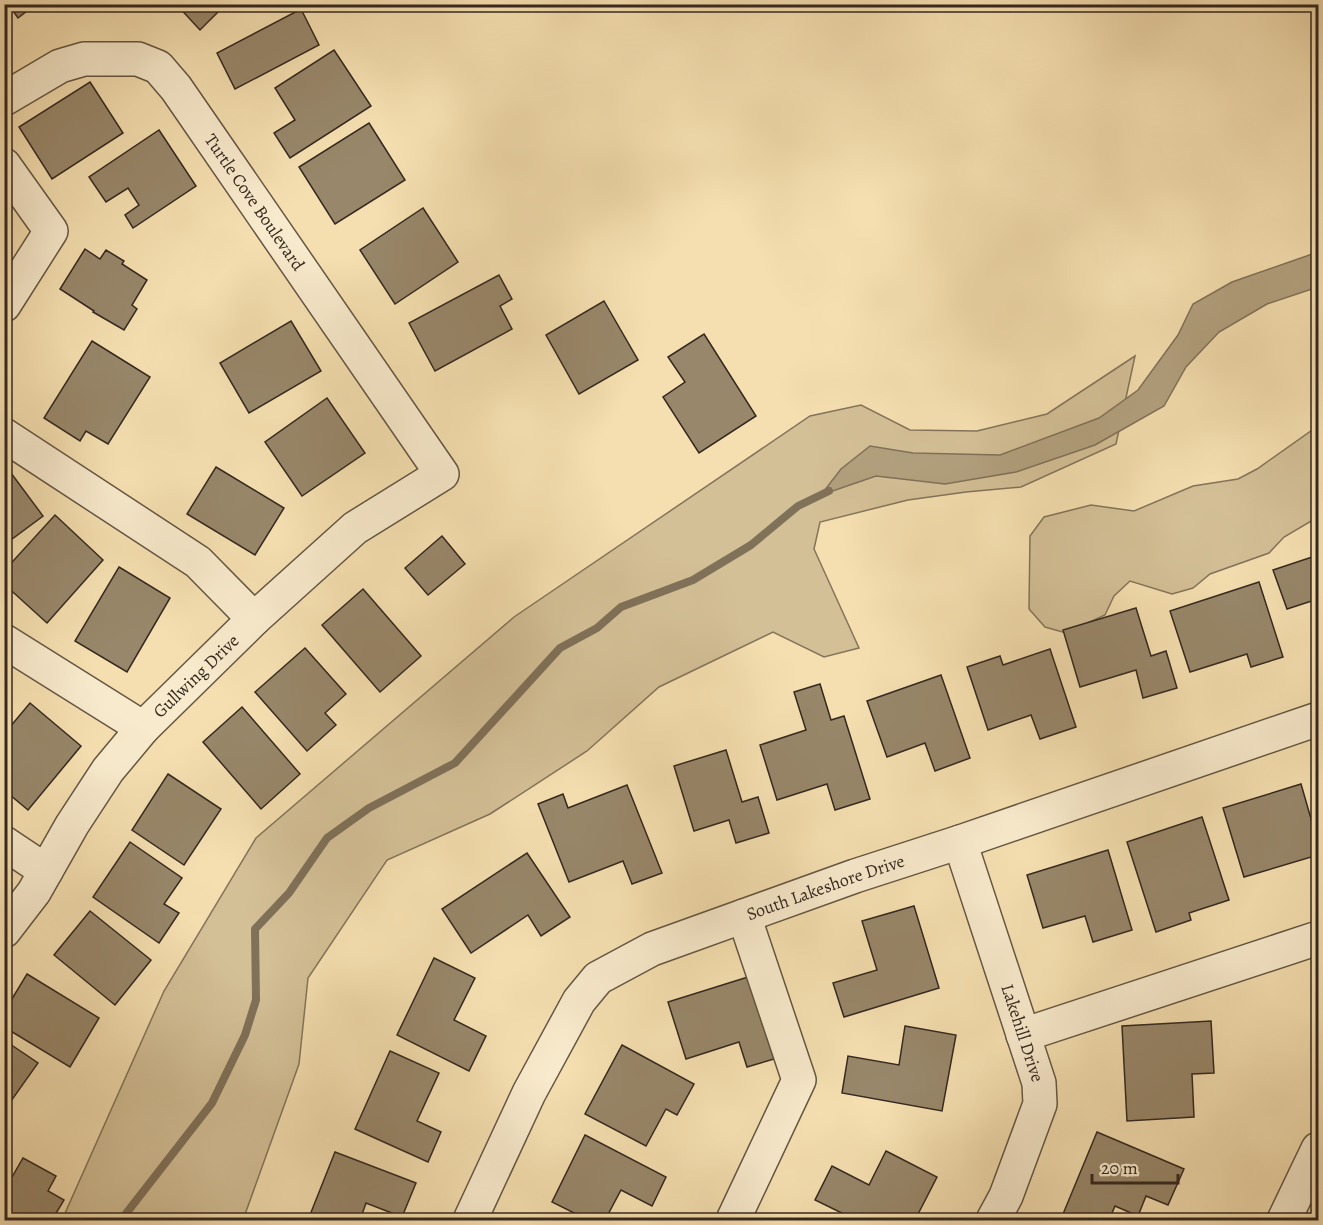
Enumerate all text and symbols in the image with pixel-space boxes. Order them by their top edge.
street label: Turtle Cove Boulevard [199,129,311,276]
street label: Gullwing Drive [148,629,244,723]
street label: South Lakeshore Drive [743,849,908,926]
street label: Lakehill Drive [995,981,1050,1085]
scale bar [1092,1147,1178,1185]
text: 20 m [1101,1156,1138,1180]

